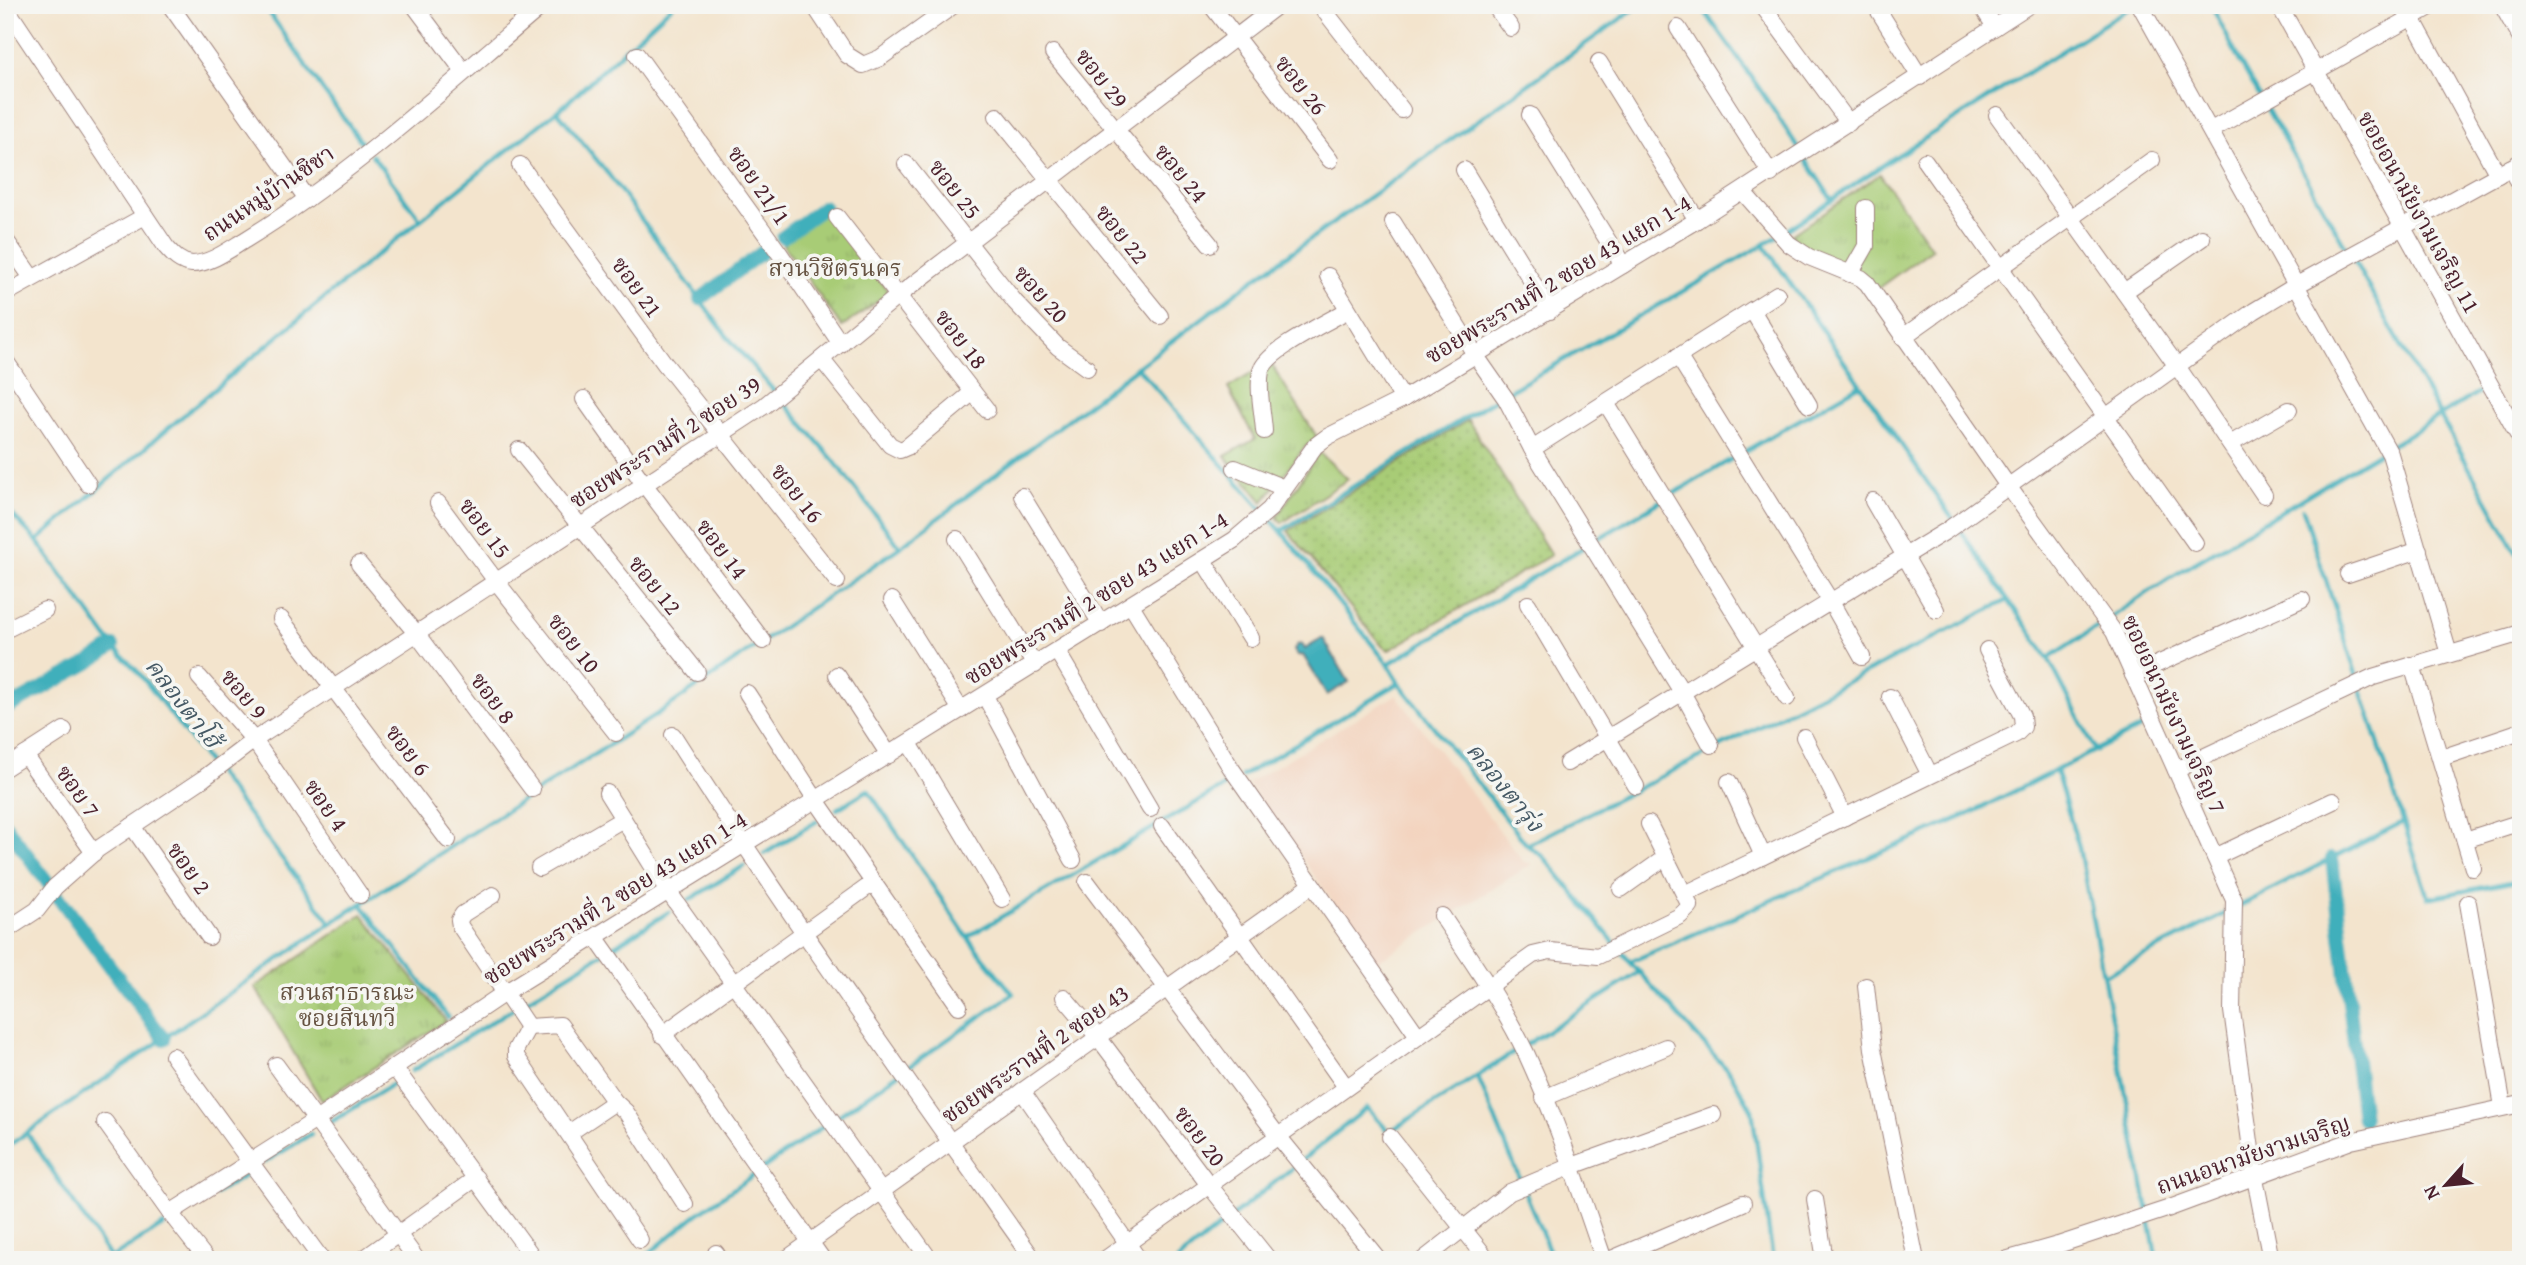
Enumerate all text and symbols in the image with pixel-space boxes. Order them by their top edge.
street label: ซอย 29 [1068,41,1137,115]
street label: ซอย 26 [1267,48,1335,122]
street label: ซอยอนามัยงามเจริญ 11 [2350,105,2489,319]
street label: ถนนหมู่บ้านชิชา [195,136,340,249]
street label: ซอย 24 [1147,136,1216,209]
street label: ซอย 21/1 [720,138,799,231]
street label: ซอย 25 [921,152,989,226]
street label: ซอยพระรามที่ 2 ซอย 43 แยก 1-4 [1418,186,1697,371]
street label: ซอย 22 [1088,197,1157,271]
street label: ซอย 21 [604,249,671,324]
park label: สวนวิชิตรนคร [769,251,901,284]
street label: ซอย 20 [1006,257,1076,330]
street label: ซอย 18 [927,302,995,376]
street label: ซอยพระรามที่ 2 ซอย 39 [562,367,767,516]
street label: ซอย 16 [763,456,831,530]
street label: ซอย 15 [452,490,519,565]
street label: ซอยพระรามที่ 2 ซอย 43 แยก 1-4 [958,503,1234,692]
street label: ซอย 14 [689,511,756,586]
street label: ซอย 12 [621,548,690,622]
street label: ซอย 10 [540,606,608,680]
street label: ซอยอนามัยงามเจริญ 7 [2114,609,2235,818]
water label: คลองตาโฮ้ [137,650,232,758]
street label: ซอย 9 [213,661,275,726]
street label: ซอย 8 [463,665,524,730]
street label: ซอย 6 [378,717,439,782]
water label: คลองตารุ่ง [1458,734,1553,840]
street label: ซอย 7 [48,758,108,824]
street label: ซอย 4 [296,772,356,838]
street label: ซอยพระรามที่ 2 ซอย 43 แยก 1-4 [477,803,753,992]
street label: ซอย 2 [159,835,219,901]
park label: สวนสาธารณะ ซอยสินทวี [280,975,414,1034]
street label: ซอยพระรามที่ 2 ซอย 43 [934,976,1135,1131]
street label: ซอย 20 [1167,1098,1234,1173]
street label: ถนนอนามัยงามเจริญ [2152,1105,2354,1202]
north arrow [2410,1150,2480,1220]
text: N [2415,1180,2446,1205]

